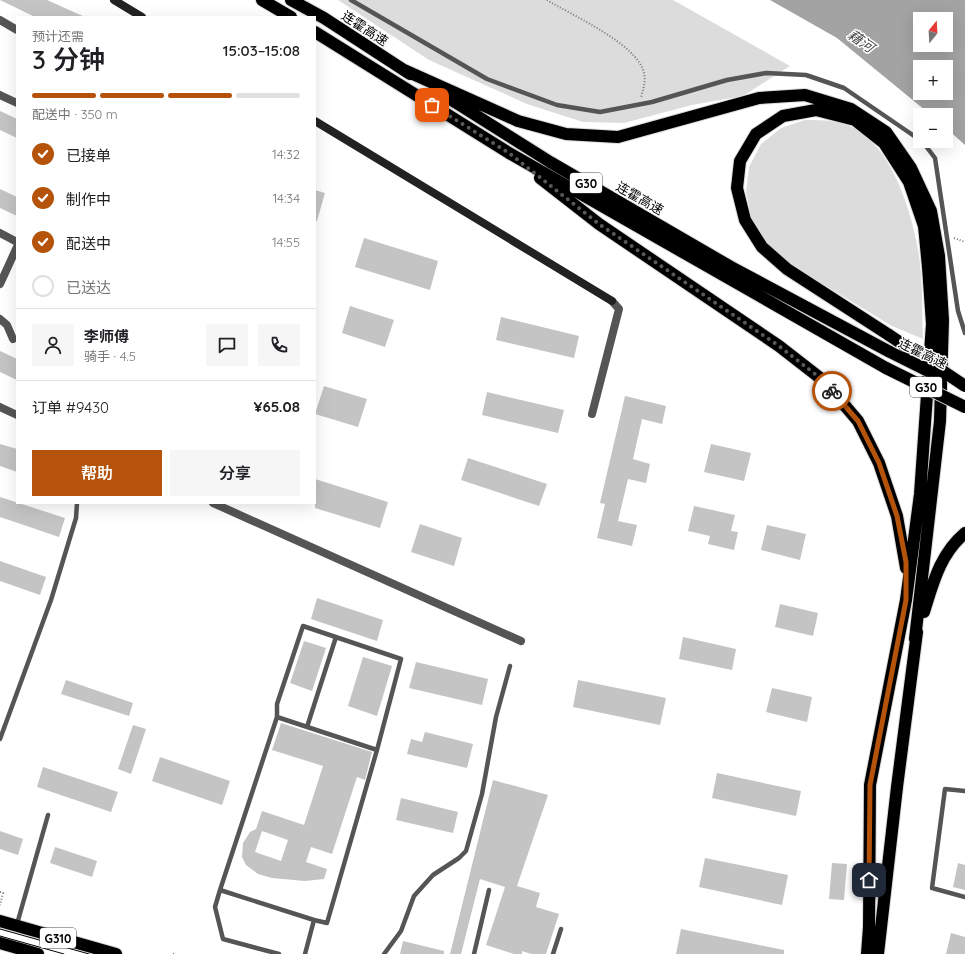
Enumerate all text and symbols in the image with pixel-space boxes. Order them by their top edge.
street label: 连霍高速 [339,7,391,49]
north arrow [913,12,953,52]
map controls [913,12,953,148]
water label: 藉河 [844,26,880,58]
text: 预计还需 [32,28,84,44]
text: 15:03–15:08 [223,41,300,60]
text: 3 分钟 [32,43,105,76]
button: + [913,60,953,100]
pin [415,88,449,122]
icon: bag [421,94,443,116]
text: 配送中 · 350 m [32,106,118,122]
button: − [913,108,953,148]
icon: check [32,143,54,165]
text: 已接单 [66,146,111,165]
text: 14:32 [272,146,300,162]
road number: G30 [570,173,602,193]
street label: 连霍高速 [613,178,667,218]
icon: check [32,187,54,209]
text: 制作中 [66,190,111,209]
text: 14:34 [272,190,300,206]
icon: check [32,231,54,253]
text: 配送中 [66,234,111,253]
text: 14:55 [272,234,300,250]
text: 已送达 [66,278,111,297]
button: person [32,324,74,366]
button: chat [206,324,248,366]
button: phone [258,324,300,366]
text: 李师傅 [84,327,129,346]
street label: 连霍高速 [896,334,950,372]
text: 骑手 · 4.5 [84,348,136,364]
courier [812,371,852,411]
road number: G30 [910,377,942,397]
icon: bike [821,380,843,402]
text: ¥65.08 [254,397,300,416]
text: 订单 #9430 [32,398,109,417]
button: 帮助 [32,450,162,496]
button: 分享 [170,450,300,496]
pin [852,863,886,897]
icon: home [858,869,880,891]
road number: G310 [40,928,76,948]

